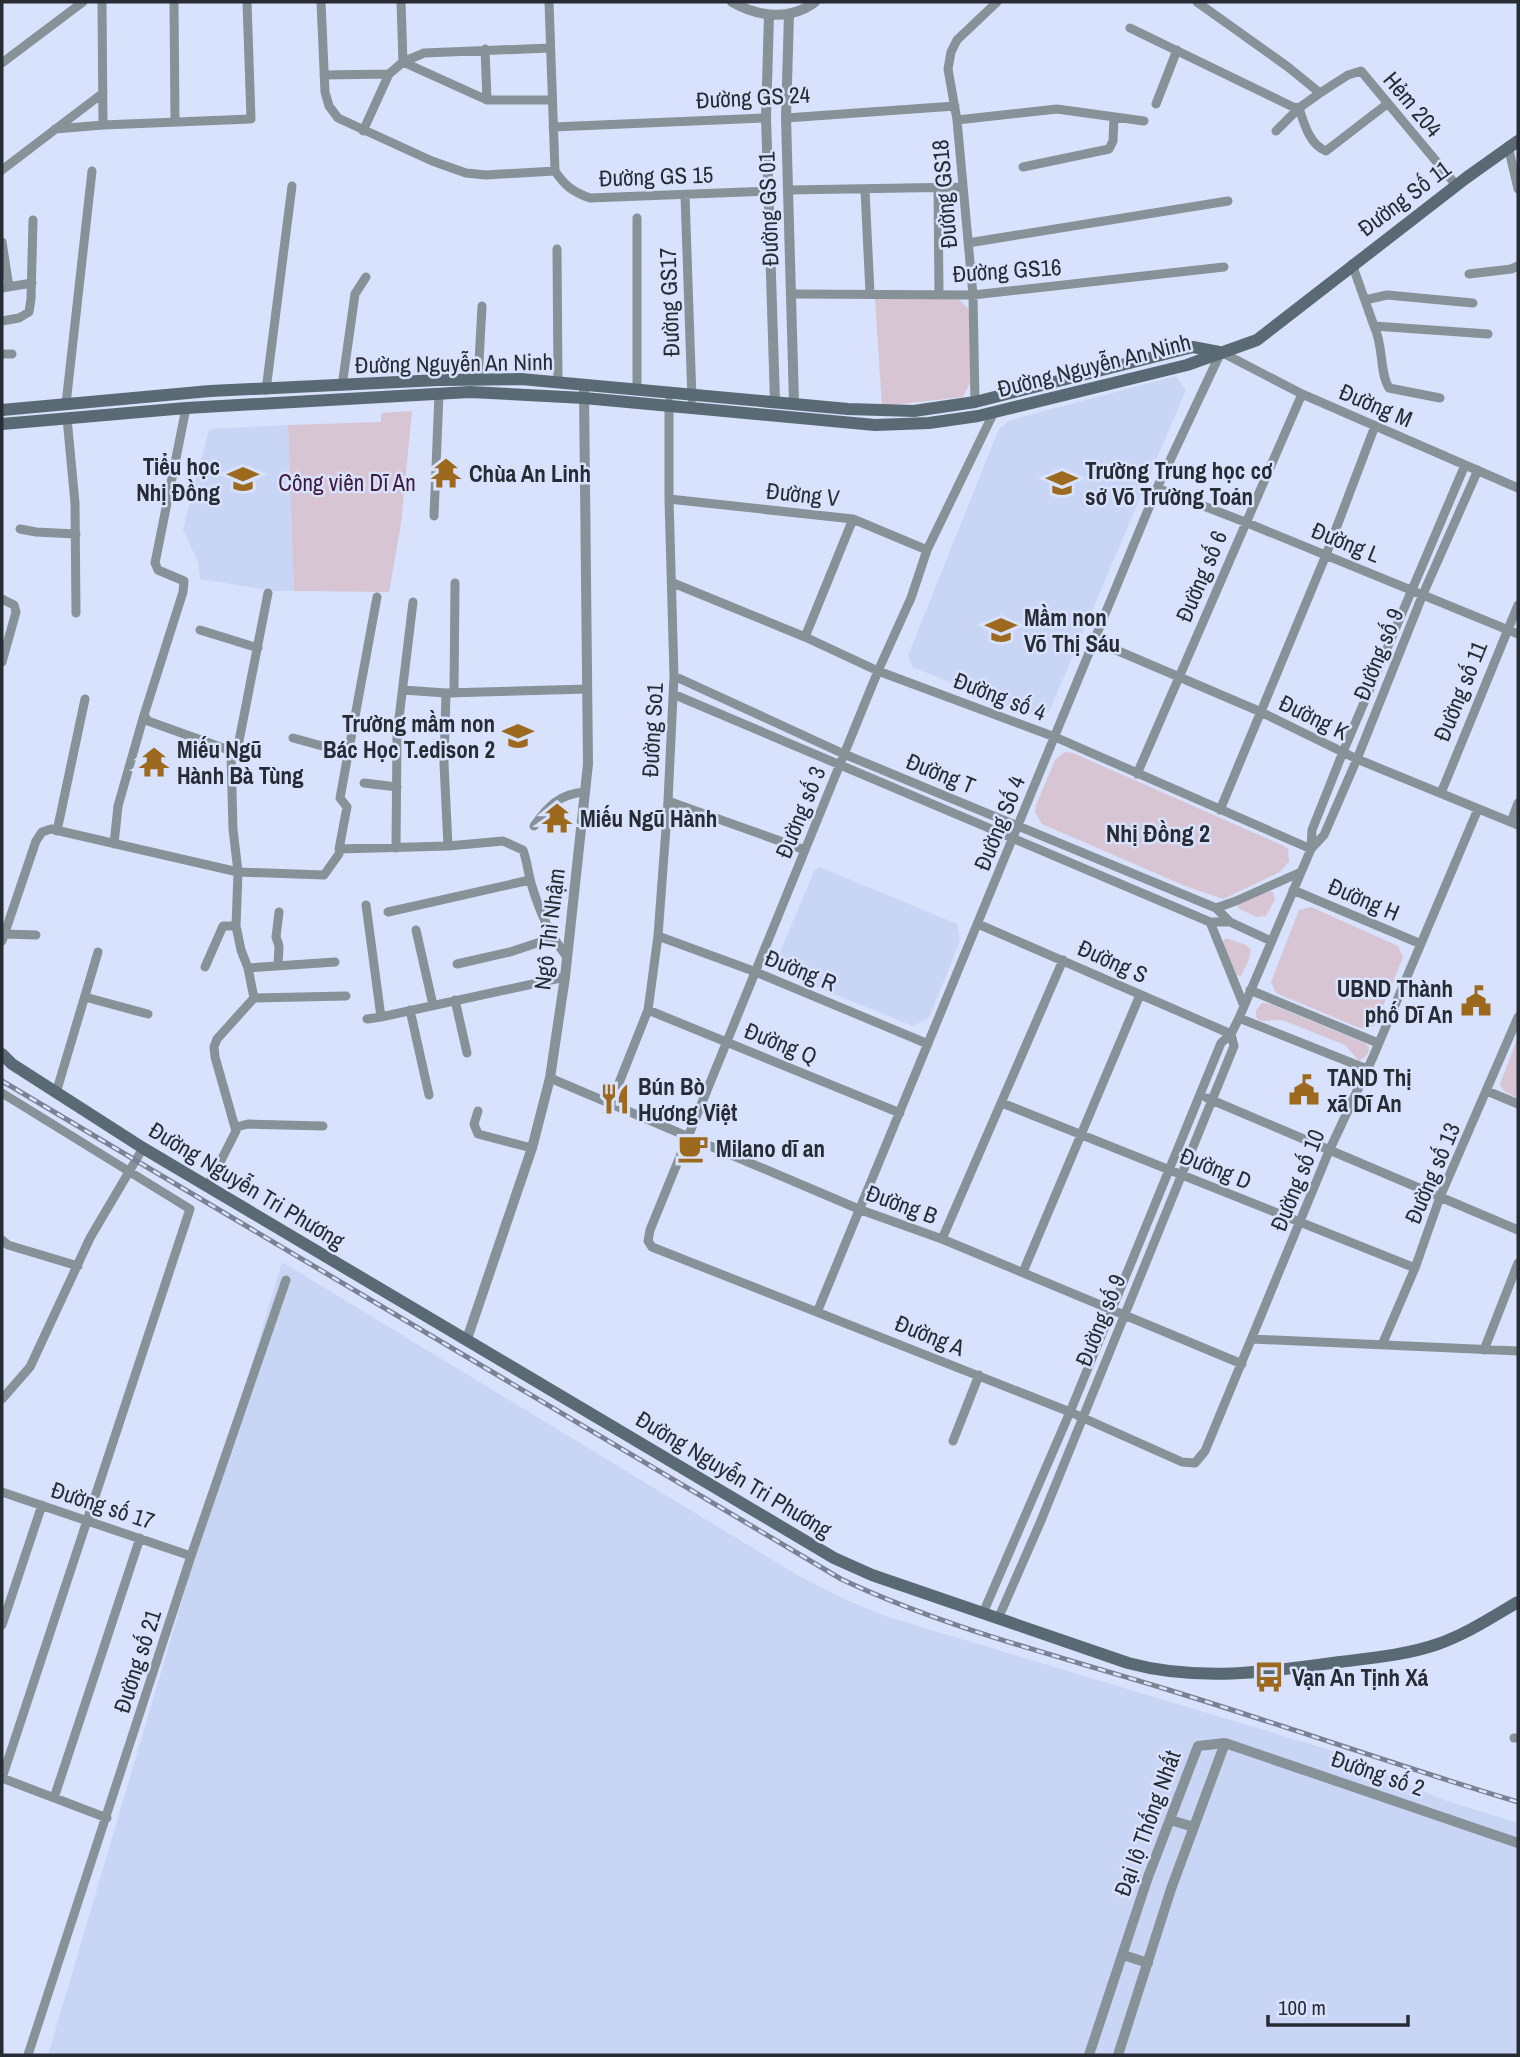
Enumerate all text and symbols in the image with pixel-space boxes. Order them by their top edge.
street label: Hẻm 204 [1377,65,1450,144]
street label: Đường GS 24 [695,79,811,115]
street label: Đường GS18 [924,138,964,250]
street label: Đường GS 01 [750,151,785,267]
street label: Đường Số 11 [1351,153,1457,243]
street label: Đường GS 15 [598,159,714,193]
street label: Đường GS17 [652,247,686,357]
street label: Đường GS16 [952,251,1062,289]
street label: Đường Nguyễn An Ninh [994,326,1194,404]
street label: Đường Nguyễn An Ninh [355,346,553,380]
street label: Đường M [1335,376,1417,434]
place label: Tiểu học Nhị Đồng [136,451,220,508]
place label: Trường Trung học cơ sở Võ Trường Toản [1085,455,1273,512]
temple icon: Chùa An Linh [429,456,463,490]
place label: Chùa An Linh [469,458,591,489]
school or university icon: Tiểu học Nhị Đồng [226,462,260,496]
school or university icon: Trường Trung học cơ sở Võ Trường Toản [1045,466,1079,500]
park label: Công viên Dĩ An [278,467,416,498]
street label: Đường V [765,475,842,513]
street label: Đường L [1307,514,1385,570]
street label: Đường số 6 [1168,526,1234,626]
place label: Mầm non Võ Thị Sáu [1024,602,1120,659]
street label: Đường số 9 [1346,603,1410,705]
school or university icon: Mầm non Võ Thị Sáu [984,613,1018,647]
street label: Đường số 11 [1426,636,1494,746]
street label: Đường số 4 [949,664,1051,728]
street label: Đường So1 [634,682,670,778]
street label: Đường K [1274,687,1354,747]
place label: Trường mầm non Bác Học T.edison 2 [323,708,495,765]
school or university icon: Trường mầm non Bác Học T.edison 2 [501,719,535,753]
place label: Miếu Ngũ Hành Bà Tùng [177,734,304,791]
temple icon: Miếu Ngũ Hành Bà Tùng [137,745,171,779]
street label: Đường T [902,745,981,801]
street label: Đường số 3 [768,761,832,863]
street label: Đường Số 4 [966,771,1032,875]
temple icon: Miếu Ngũ Hành [540,801,574,835]
place label: Miếu Ngũ Hành [580,803,717,834]
district label: Nhị Đồng 2 [1106,817,1210,849]
street label: Ngô Thì Nhậm [526,866,572,992]
street label: Đường H [1324,870,1404,928]
street label: Đường S [1073,932,1153,990]
street label: Đường R [761,942,842,998]
place label: UBND Thành phố Dĩ An [1337,973,1453,1030]
public building icon: UBND Thành phố Dĩ An [1459,984,1493,1018]
street label: Đường Q [740,1014,822,1072]
place label: TAND Thị xã Dĩ An [1327,1062,1412,1119]
place label: Bún Bò Hương Việt [638,1071,737,1128]
public building icon: TAND Thị xã Dĩ An [1287,1073,1321,1107]
restaurant icon: Bún Bò Hương Việt [598,1082,632,1116]
street label: Đường Nguyễn Tri Phương [143,1114,351,1256]
street label: Đường số 13 [1397,1118,1467,1228]
street label: Đường số 10 [1263,1125,1331,1235]
cafe icon: Milano dĩ an [676,1131,710,1165]
place label: Milano dĩ an [716,1133,825,1164]
street label: Đường D [1176,1140,1256,1196]
street label: Đường B [862,1177,942,1231]
street label: Đường số 9 [1068,1269,1132,1371]
street label: Đường A [891,1307,970,1363]
street label: Đường Nguyễn Tri Phương [630,1403,838,1545]
street label: Đường số 17 [47,1474,159,1536]
street label: Đường số 21 [106,1605,168,1717]
bus stop icon: Vạn An Tịnh Xá [1252,1660,1286,1694]
place label: Vạn An Tịnh Xá [1292,1662,1429,1693]
street label: Đường số 2 [1327,1743,1429,1803]
street label: Đại lộ Thống Nhất [1106,1746,1188,1900]
scale bar [1268,1983,1408,2027]
text: 100 m [1278,1993,1326,2022]

